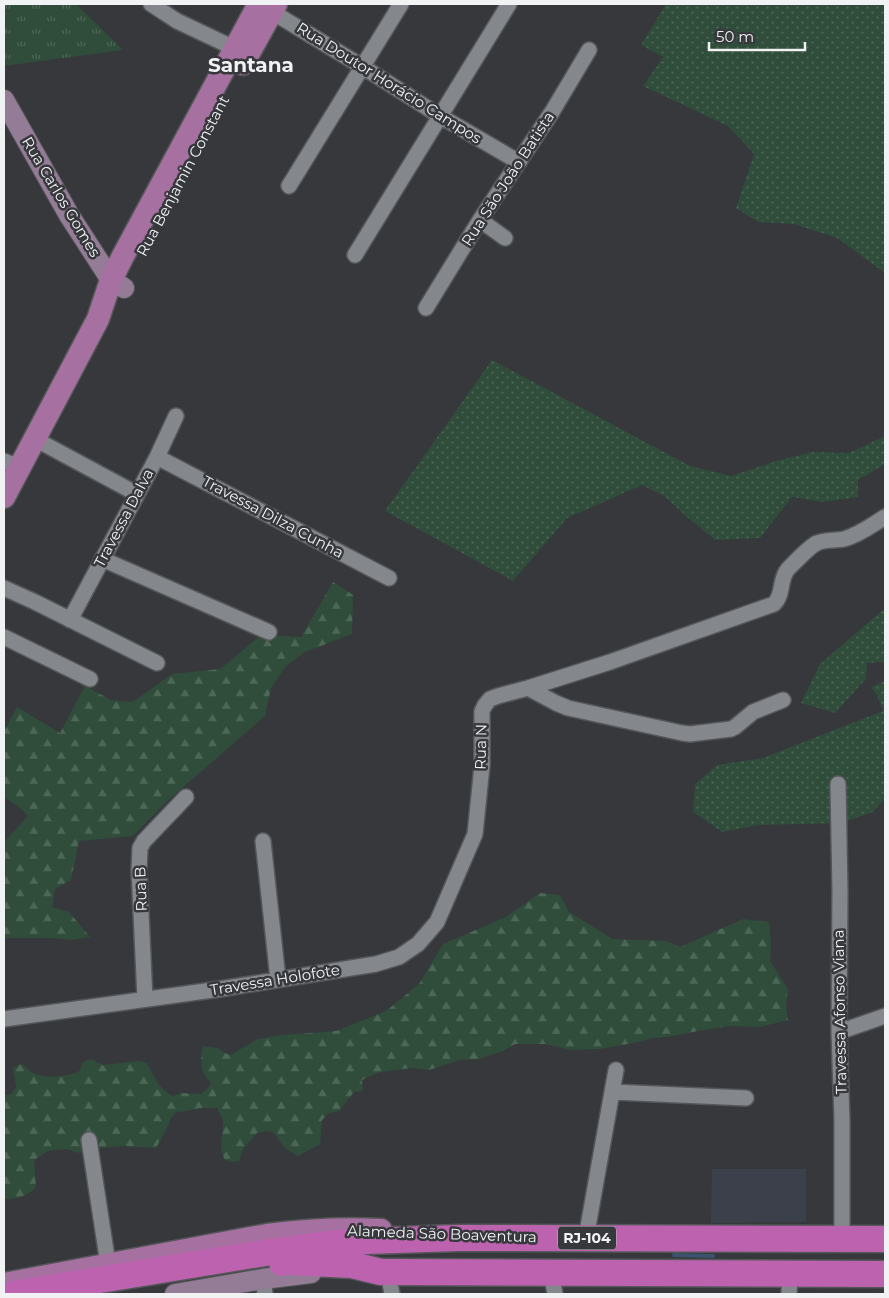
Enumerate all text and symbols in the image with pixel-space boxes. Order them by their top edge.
street label: Rua Doutor Horácio Campos [293,18,485,147]
scale bar [709,20,805,52]
text: 50 m [716,27,754,46]
district label: Santana [208,53,294,77]
street label: Rua Benjamin Constant [132,92,233,259]
street label: Rua São João Batista [457,108,558,249]
street label: Rua Carlos Gomes [18,133,105,260]
street label: Travessa Dalva [90,465,157,570]
street label: Travessa Dilza Cunha [199,471,347,562]
street label: Rua N [471,724,490,770]
street label: Rua B [130,866,151,912]
street label: Travessa Afonso Viana [829,929,850,1095]
street label: Travessa Holofote [209,960,341,999]
street label: Alameda São Boaventura [347,1221,537,1246]
road number: RJ-104 [558,1226,616,1250]

